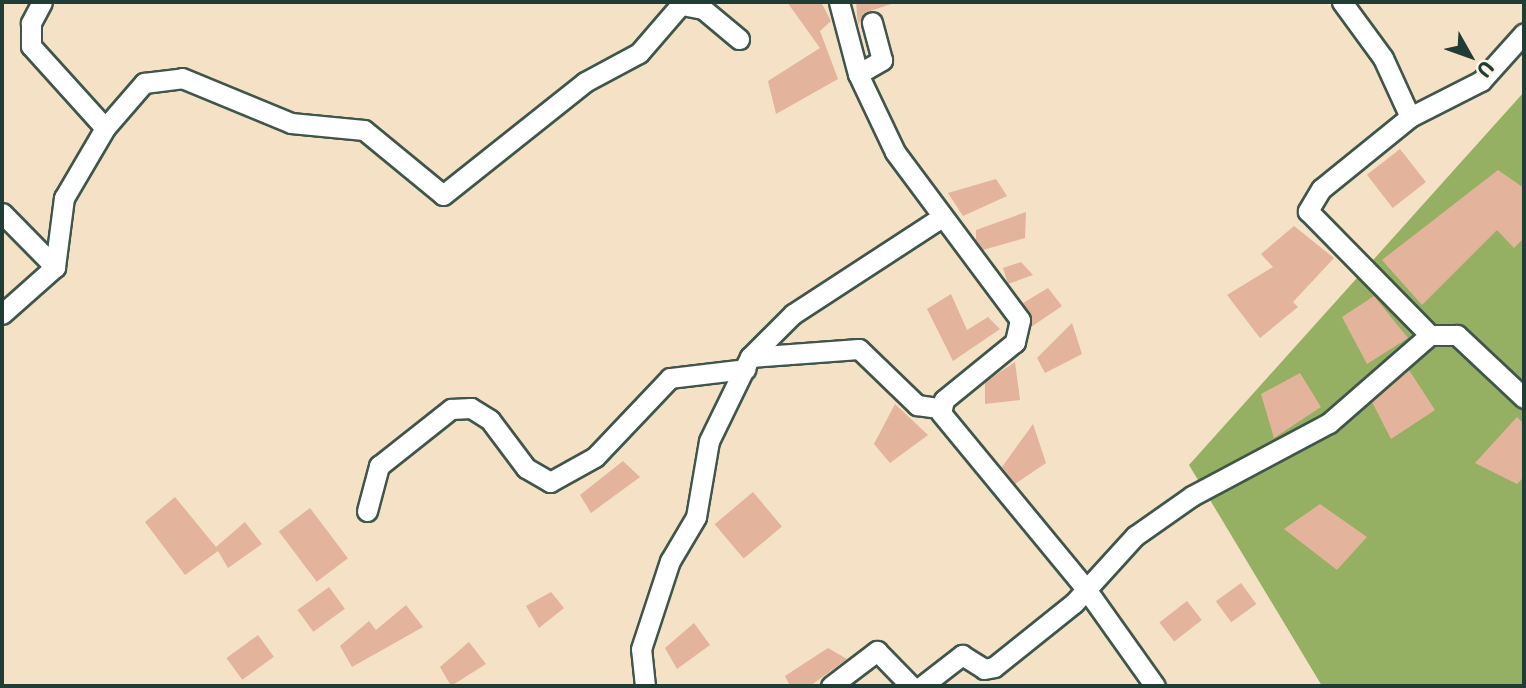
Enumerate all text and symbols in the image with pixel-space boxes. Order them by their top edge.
north arrow [1435,21,1505,91]
text: U [1471,55,1501,84]

